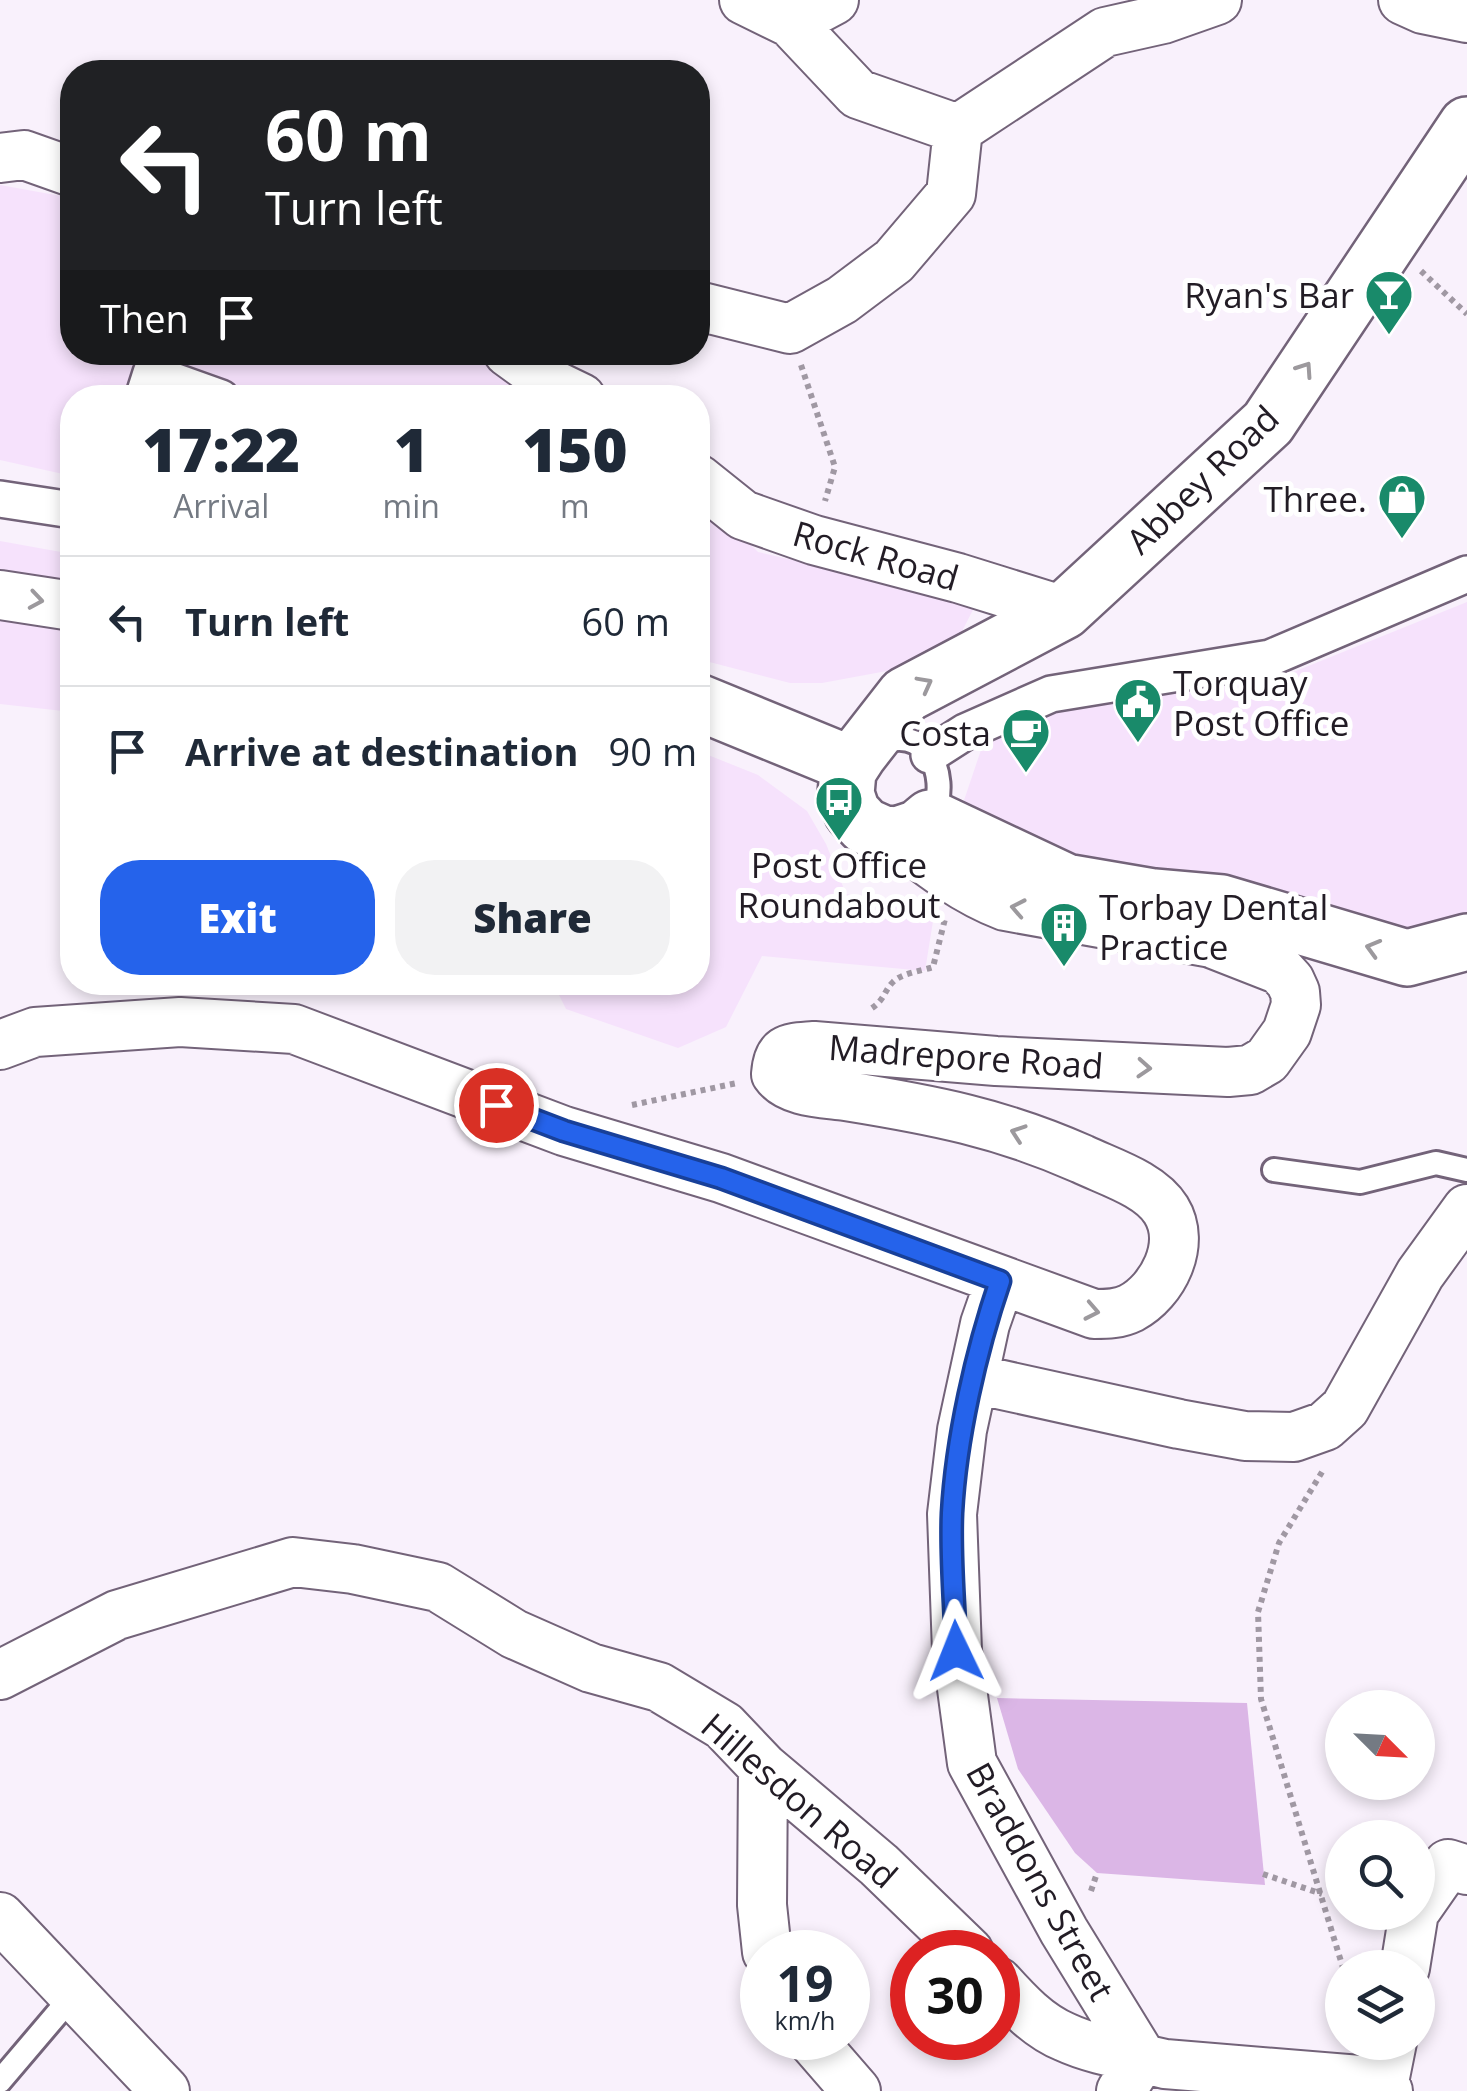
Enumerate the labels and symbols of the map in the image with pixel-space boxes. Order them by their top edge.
bar icon: Ryan's Bar [1363,268,1415,336]
place label: Ryan's Bar [1184,271,1354,318]
one-way arrow [1293,361,1311,380]
street label: Abbey Road [1116,394,1288,564]
shop icon: Three. [1376,472,1428,540]
place label: Three. [1263,475,1367,522]
street label: Rock Road [788,509,964,601]
one-way arrow [28,589,45,610]
place label: Torquay Post Office [1173,659,1349,746]
public building icon: Torquay Post Office [1112,676,1164,744]
one-way arrow [915,677,933,696]
cafe icon: Costa [1000,706,1052,774]
place label: Costa [899,709,991,756]
bus stop icon: Post Office Roundabout [813,774,865,842]
place label: Post Office Roundabout [738,841,940,928]
place label: Torbay Dental Practice [1099,883,1328,970]
one-way arrow [1010,898,1027,919]
building icon: Torbay Dental Practice [1038,900,1090,968]
one-way arrow [1365,939,1382,960]
street label: Madrepore Road [827,1023,1105,1089]
one-way arrow [1136,1056,1152,1078]
pin [454,1063,539,1148]
one-way arrow [1010,1124,1027,1145]
one-way arrow [1084,1300,1100,1321]
position arrow [904,1599,1008,1703]
north arrow [1325,1690,1435,1800]
street label: Hillesdon Road [692,1702,908,1898]
street label: Braddons Street [956,1754,1126,2008]
speed limit sign: 30 [890,1930,1020,2060]

